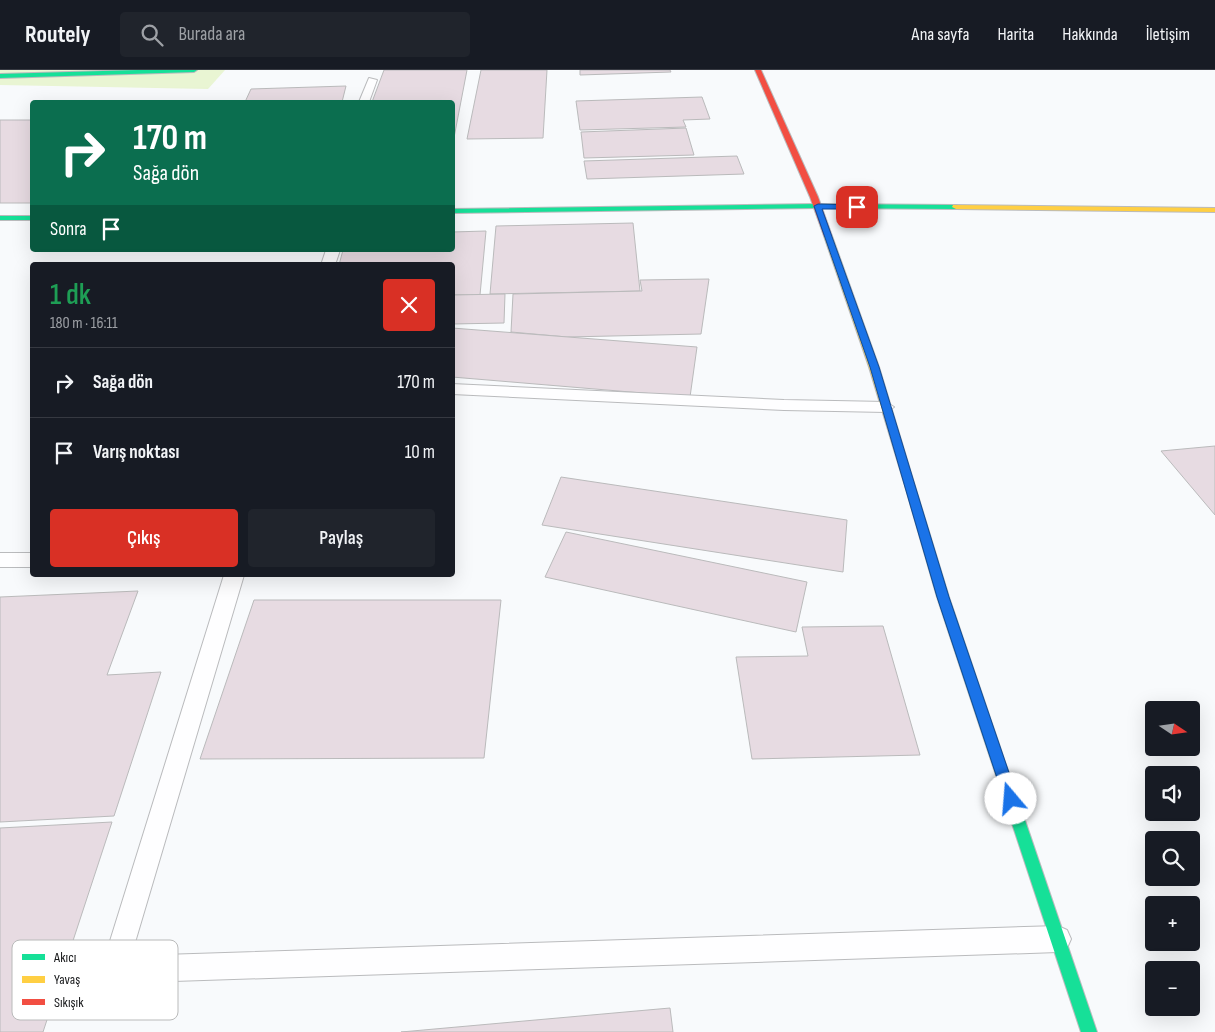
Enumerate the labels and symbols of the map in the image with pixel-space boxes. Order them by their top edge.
pin [836,186,878,228]
north arrow [1145,701,1200,756]
position arrow [984,772,1036,824]
legend [12,940,178,1020]
text: Akıcı [53,949,76,966]
text: Yavaş [54,971,80,988]
text: Sıkışık [54,994,84,1011]

